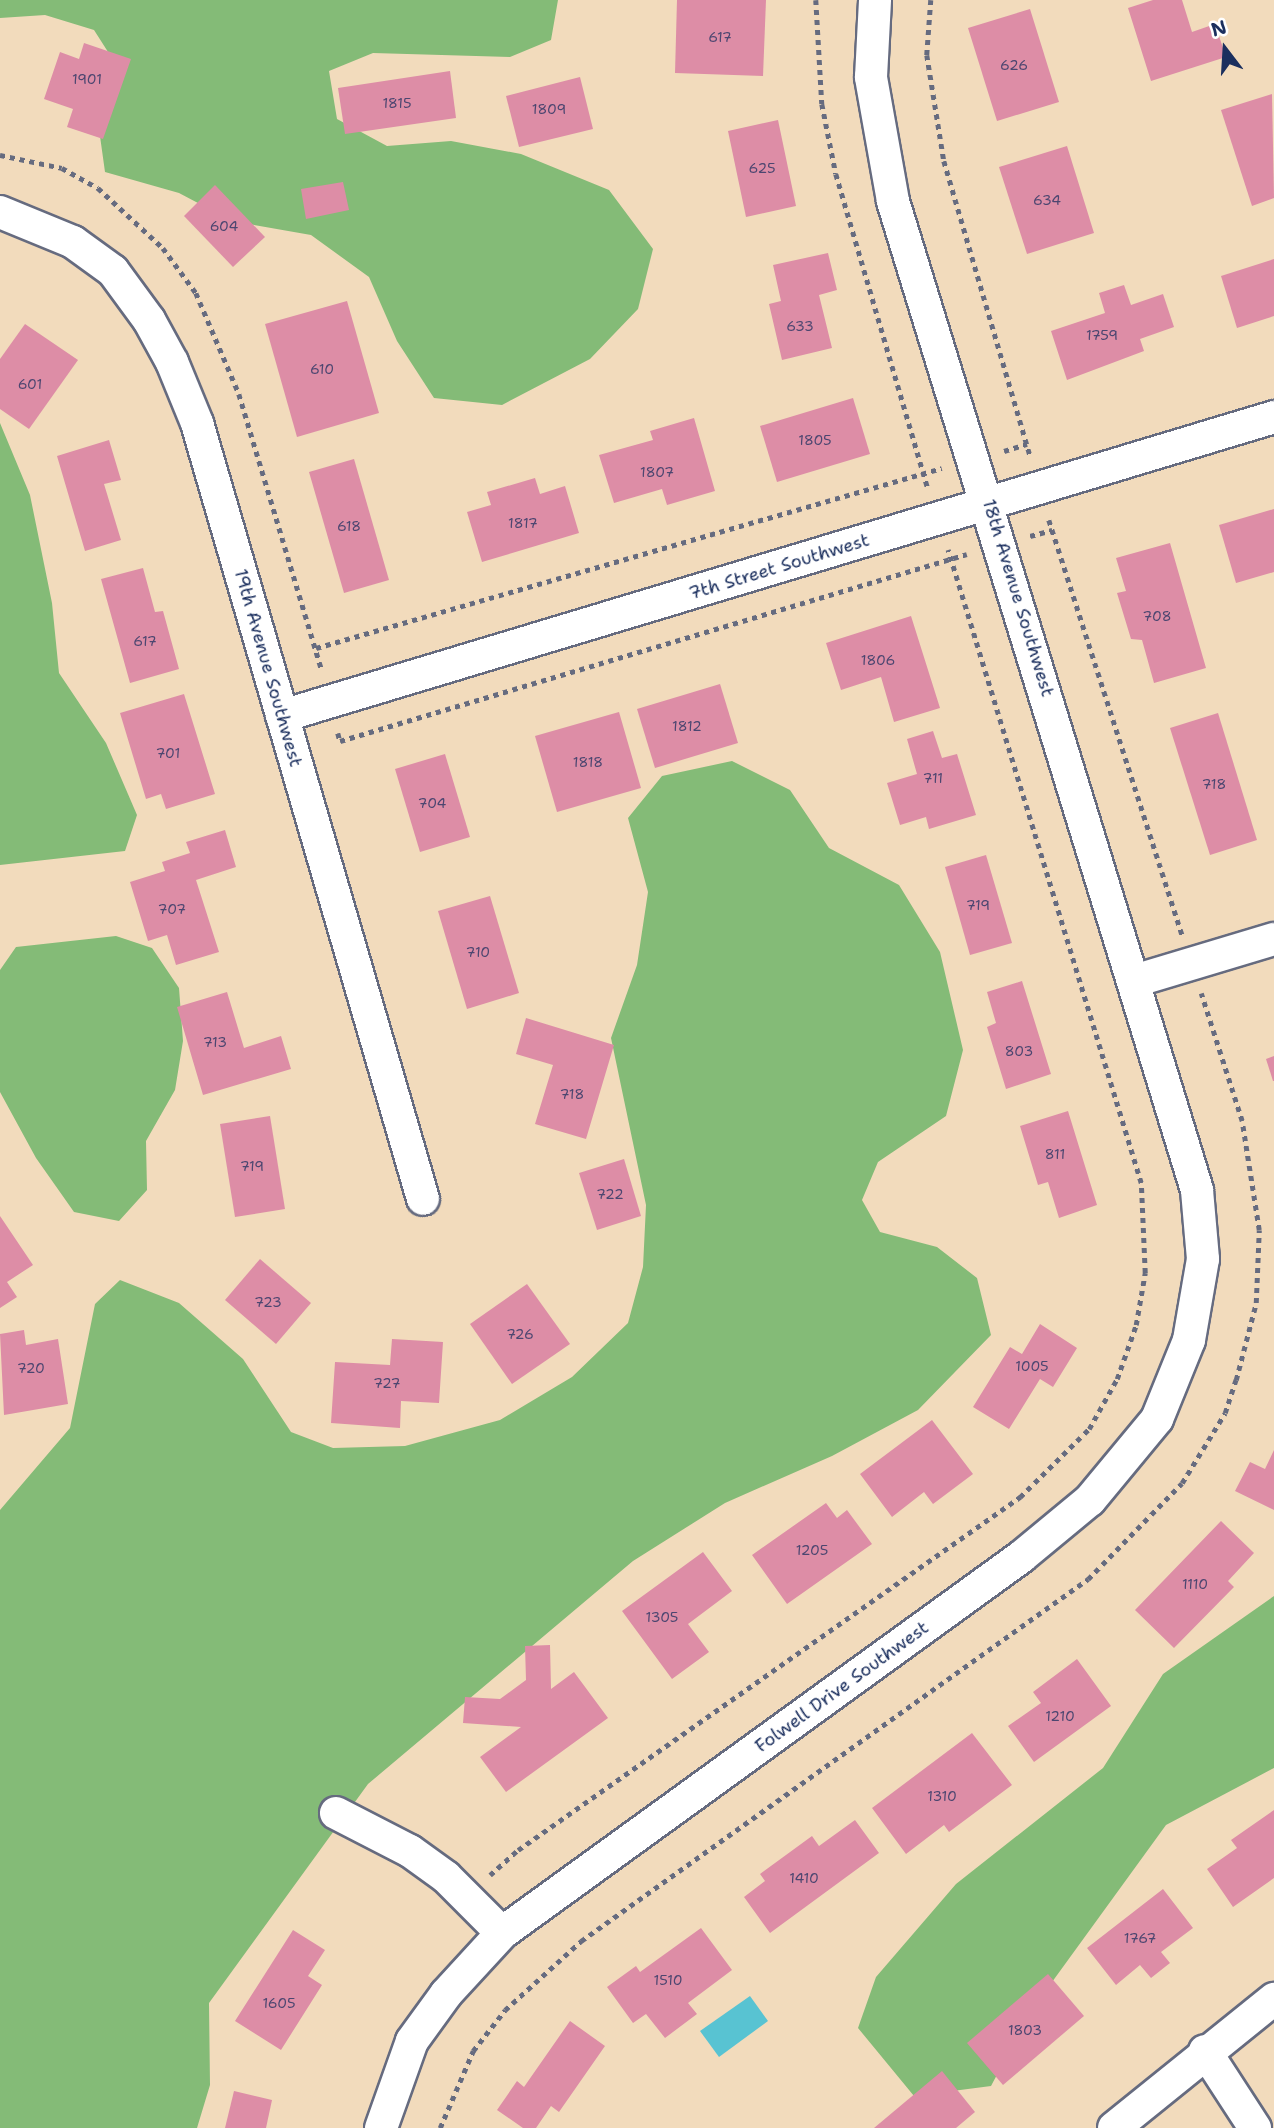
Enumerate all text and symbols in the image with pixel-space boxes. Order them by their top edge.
north arrow [1190,14,1260,84]
text: N [1208,14,1230,43]
house number: 617 [708,29,732,45]
house number: 626 [1000,57,1028,73]
house number: 1901 [72,71,102,87]
house number: 1815 [382,95,412,111]
house number: 1809 [532,101,566,117]
house number: 625 [748,160,776,176]
house number: 634 [1033,192,1061,208]
house number: 604 [210,218,238,234]
house number: 633 [786,318,814,334]
house number: 1759 [1086,327,1118,343]
house number: 610 [310,361,334,377]
house number: 601 [18,376,42,392]
house number: 1805 [798,432,832,448]
house number: 1807 [640,464,674,480]
street label: 18th Avenue Southwest [978,497,1058,699]
house number: 1817 [508,515,538,531]
house number: 618 [337,518,361,534]
street label: 7th Street Southwest [686,529,872,605]
street label: 19th Avenue Southwest [229,567,307,769]
house number: 708 [1143,608,1171,624]
house number: 617 [133,633,157,649]
house number: 1806 [861,652,895,668]
house number: 1812 [672,718,702,734]
house number: 701 [156,745,180,761]
house number: 1818 [573,754,603,770]
house number: 711 [923,770,943,786]
house number: 718 [1202,776,1226,792]
house number: 704 [418,795,446,811]
house number: 719 [966,897,990,913]
house number: 707 [158,901,186,917]
house number: 710 [466,944,490,960]
house number: 713 [203,1034,227,1050]
house number: 803 [1005,1043,1033,1059]
house number: 718 [560,1086,584,1102]
house number: 811 [1045,1146,1065,1162]
house number: 719 [240,1158,264,1174]
house number: 722 [596,1186,624,1202]
house number: 723 [254,1294,282,1310]
house number: 726 [506,1326,534,1342]
house number: 1005 [1015,1358,1049,1374]
house number: 720 [17,1360,45,1376]
house number: 727 [373,1375,401,1391]
house number: 1205 [796,1542,828,1558]
house number: 1110 [1182,1576,1208,1592]
house number: 1305 [646,1609,678,1625]
street label: Folwell Drive Southwest [751,1617,933,1757]
house number: 1210 [1045,1708,1075,1724]
house number: 1310 [927,1788,957,1804]
house number: 1410 [789,1870,819,1886]
house number: 1767 [1124,1930,1156,1946]
house number: 1510 [654,1972,682,1988]
house number: 1605 [262,1995,296,2011]
house number: 1803 [1008,2022,1042,2038]

